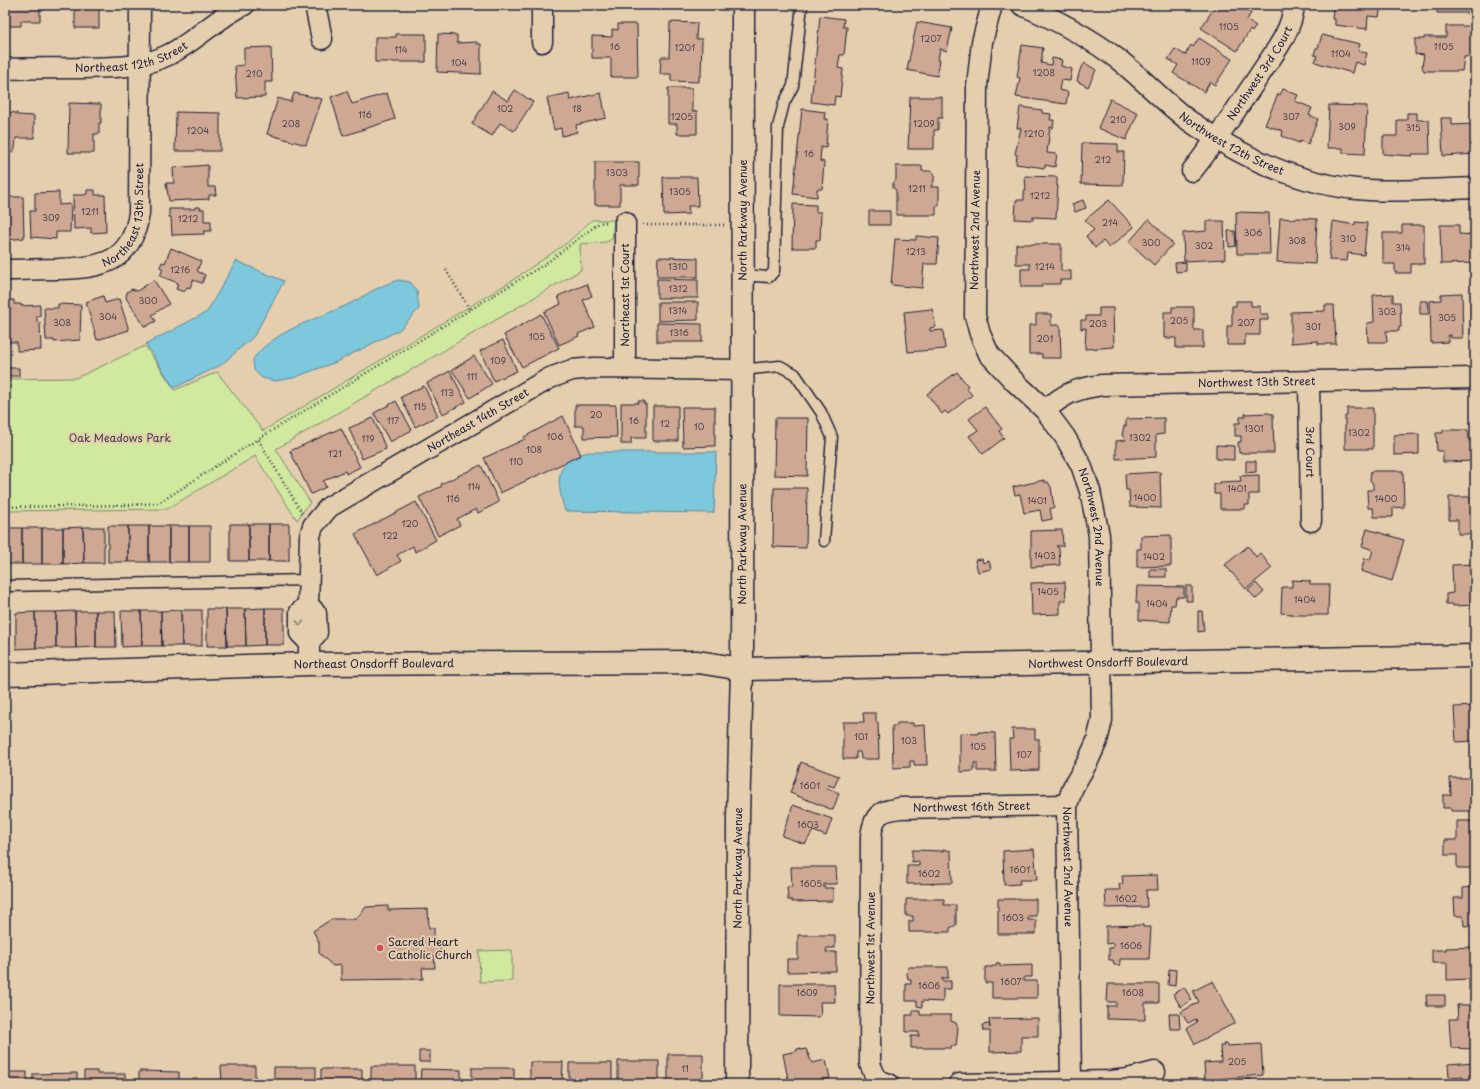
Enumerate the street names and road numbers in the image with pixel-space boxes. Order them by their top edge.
street label: Northwest 3rd Court [1222,23,1296,124]
street label: Northeast 12th Street [75,36,191,76]
street label: Northwest 12th Street [1176,107,1287,179]
street label: North Parkway Avenue [734,159,751,281]
street label: Northeast 13th Street [99,162,147,271]
street label: Northwest 2nd Avenue [965,169,984,290]
street label: Northeast 1st Court [616,243,633,347]
street label: Northwest 13th Street [1198,372,1316,391]
street label: Northeast 14th Street [423,383,532,456]
street label: 3rd Court [1302,426,1319,478]
street label: Northwest 2nd Avenue [1075,465,1109,587]
street label: North Parkway Avenue [733,483,750,605]
street label: Northwest Onsdorff Boulevard [1028,652,1189,672]
street label: Northeast Onsdorff Boulevard [293,654,454,672]
street label: Northwest 16th Street [913,797,1031,816]
street label: Northwest 2nd Avenue [1059,806,1078,928]
street label: North Parkway Avenue [729,807,746,929]
street label: Northwest 1st Avenue [861,892,879,1005]

